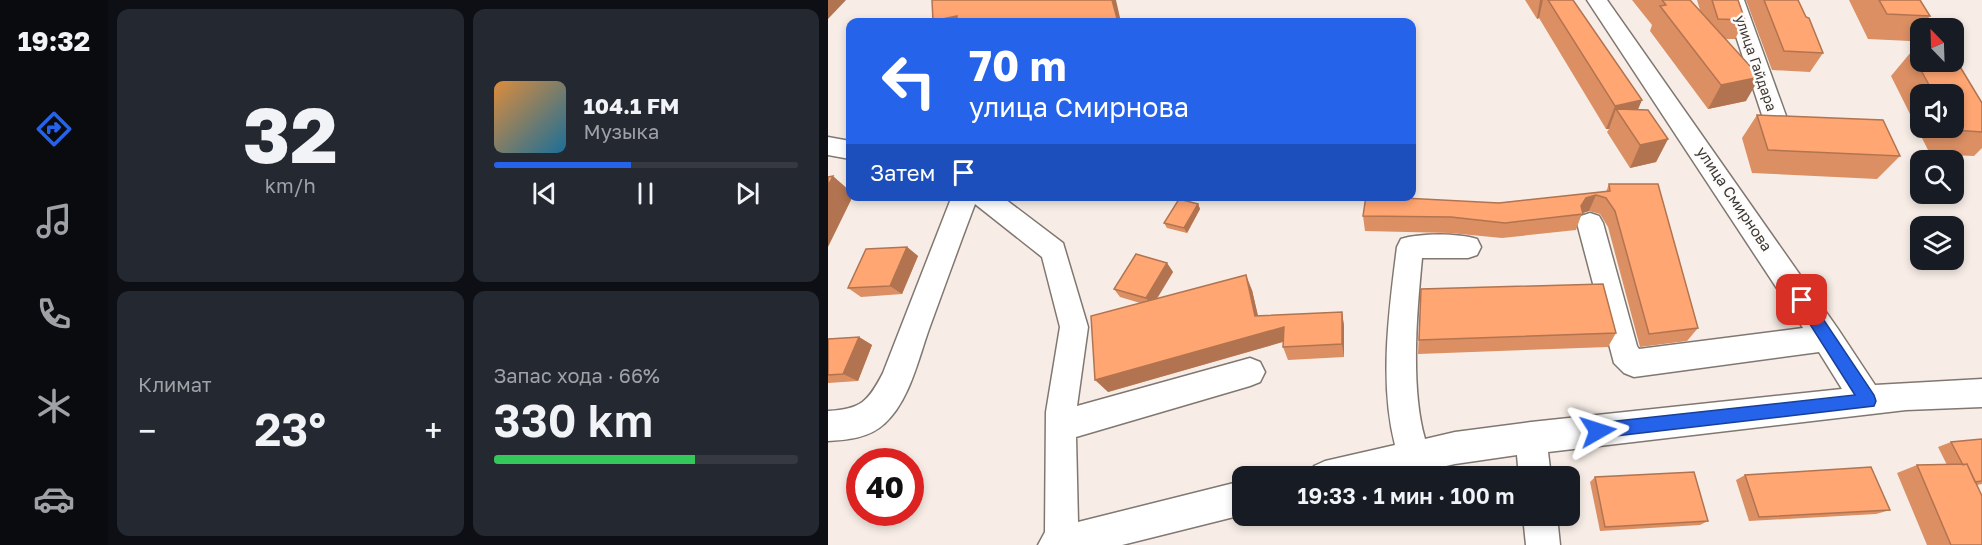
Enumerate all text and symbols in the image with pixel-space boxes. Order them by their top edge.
street label: улица Гайдара [1732,13,1781,113]
north arrow [1910,18,1964,72]
map controls [1910,18,1964,270]
text: 19:32 [18,25,90,57]
text: 70 m [969,40,1066,90]
icon: left [870,42,948,120]
button: sound [1910,84,1964,138]
text: 32 [243,87,338,180]
text: улица Смирнова [969,91,1189,123]
text: 104.1 FM [584,92,679,119]
icon: directions [33,108,75,150]
text: Музыка [584,119,659,143]
street label: улица Смирнова [1693,143,1776,254]
button: search [1910,150,1964,204]
icon: arrive [947,156,980,189]
text: Затем [870,159,935,186]
text: km/h [265,173,316,197]
icon: previous [528,177,561,210]
icon: pause [629,177,662,210]
icon: next [731,177,764,210]
icon: music [33,200,75,242]
button: layers [1910,216,1964,270]
pin [1776,274,1827,325]
icon: arrive [1785,283,1818,316]
icon: phone [33,293,75,335]
text: Запас хода · 66% [494,363,660,387]
text: Климат [138,372,212,396]
icon: climate [33,385,75,427]
text: 330 km [494,393,653,447]
position arrow [1566,399,1630,463]
text: 23° [254,402,326,456]
text: − [138,411,156,450]
text: + [424,411,443,450]
speed limit sign: 40 [846,448,924,526]
icon: car [33,478,75,520]
text: 19:33 · 1 мин · 100 m [1297,482,1515,509]

